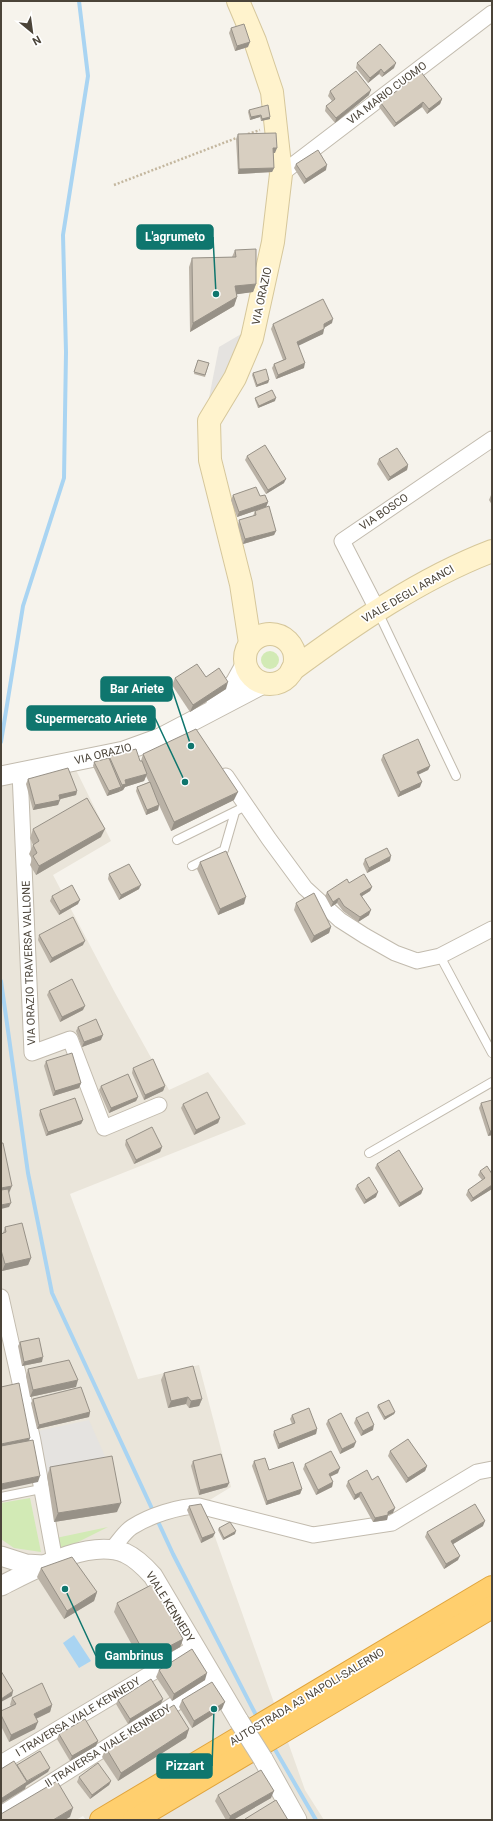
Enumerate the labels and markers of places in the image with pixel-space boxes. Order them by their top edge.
callout: L'agrumeto [137,225,213,249]
callout: Bar Ariete [101,677,172,701]
callout: Supermercato Ariete [27,706,155,730]
callout: Gambrinus [96,1644,171,1668]
callout: Pizzart [157,1754,212,1778]

